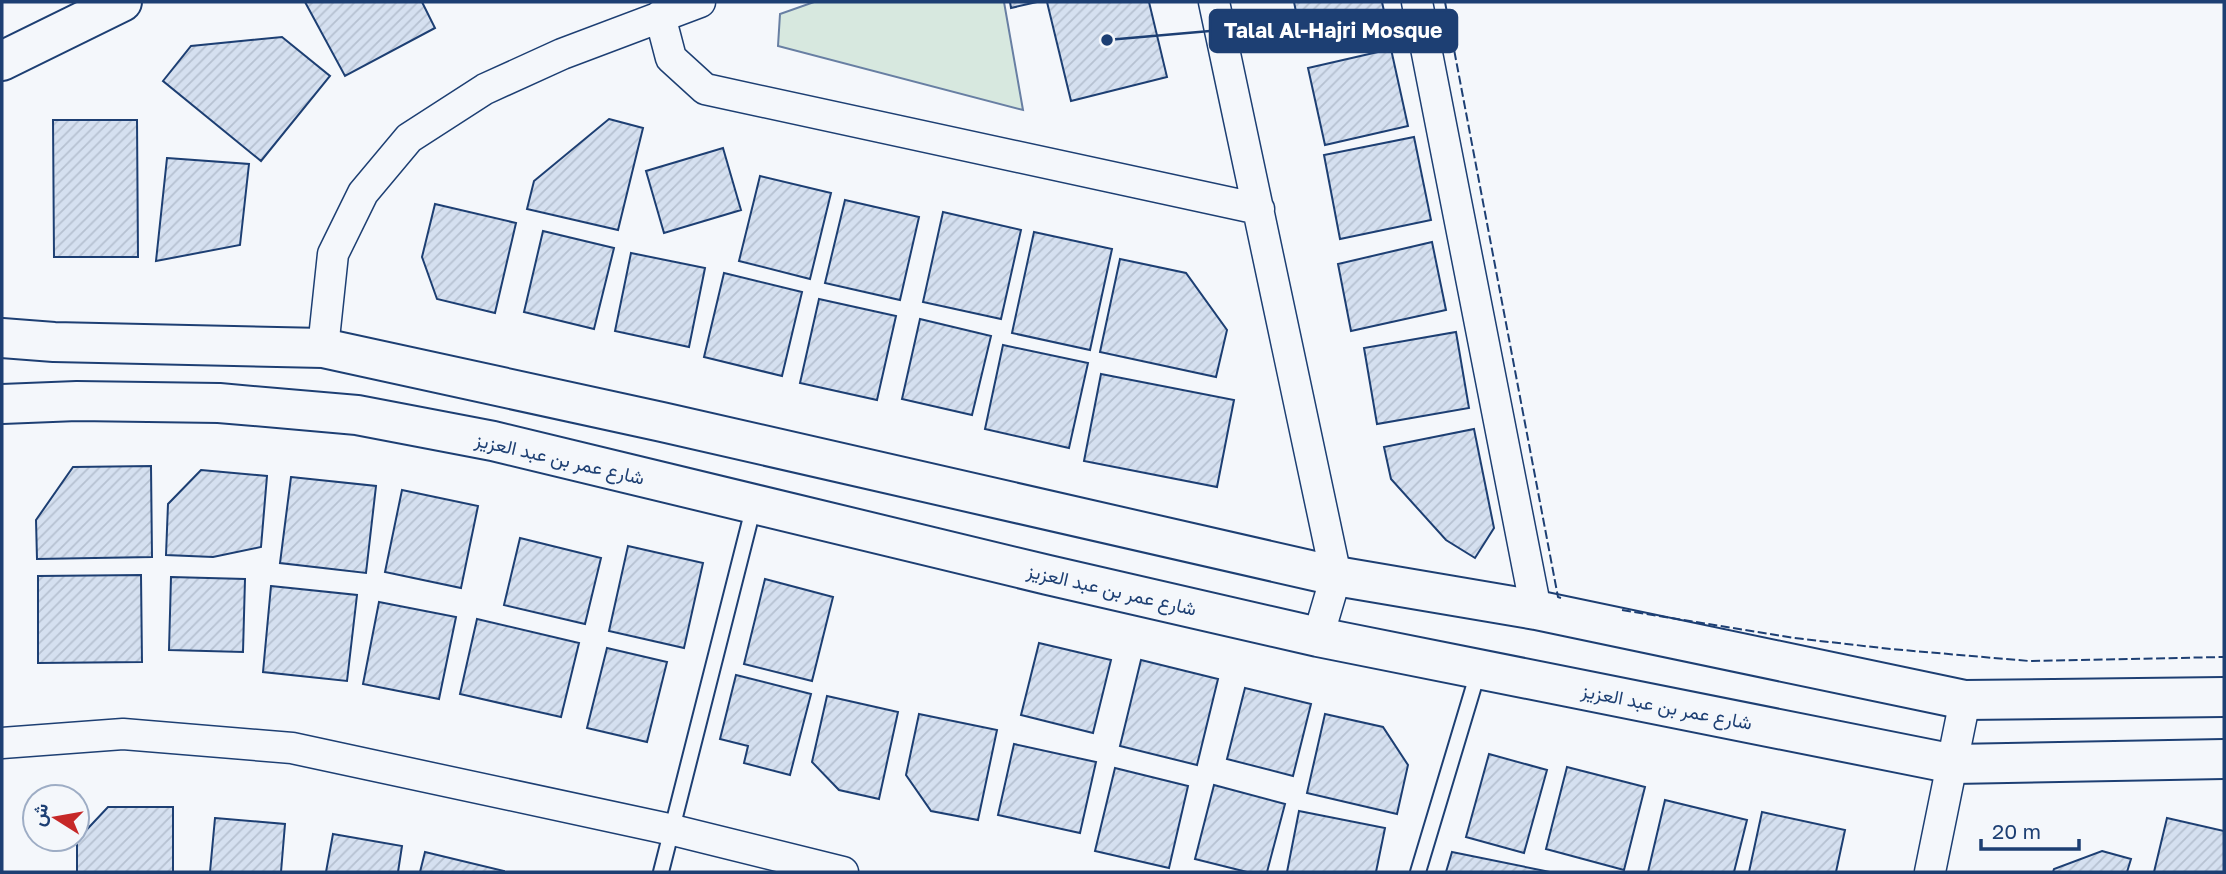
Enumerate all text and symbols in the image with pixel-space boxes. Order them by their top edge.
callout: Talal Al-Hajri Mosque [1210,10,1457,52]
text: Talal Al-Hajri Mosque [1224,17,1442,43]
street label: شارع عمر بن عبد العزيز [472,427,647,491]
street label: شارع عمر بن عبد العزيز [1024,558,1199,622]
street label: شارع عمر بن عبد العزيز [1578,678,1754,736]
north arrow [21,783,91,853]
text: ش [25,801,53,828]
scale bar [1981,808,2079,852]
text: 20 m [1992,818,2041,844]

